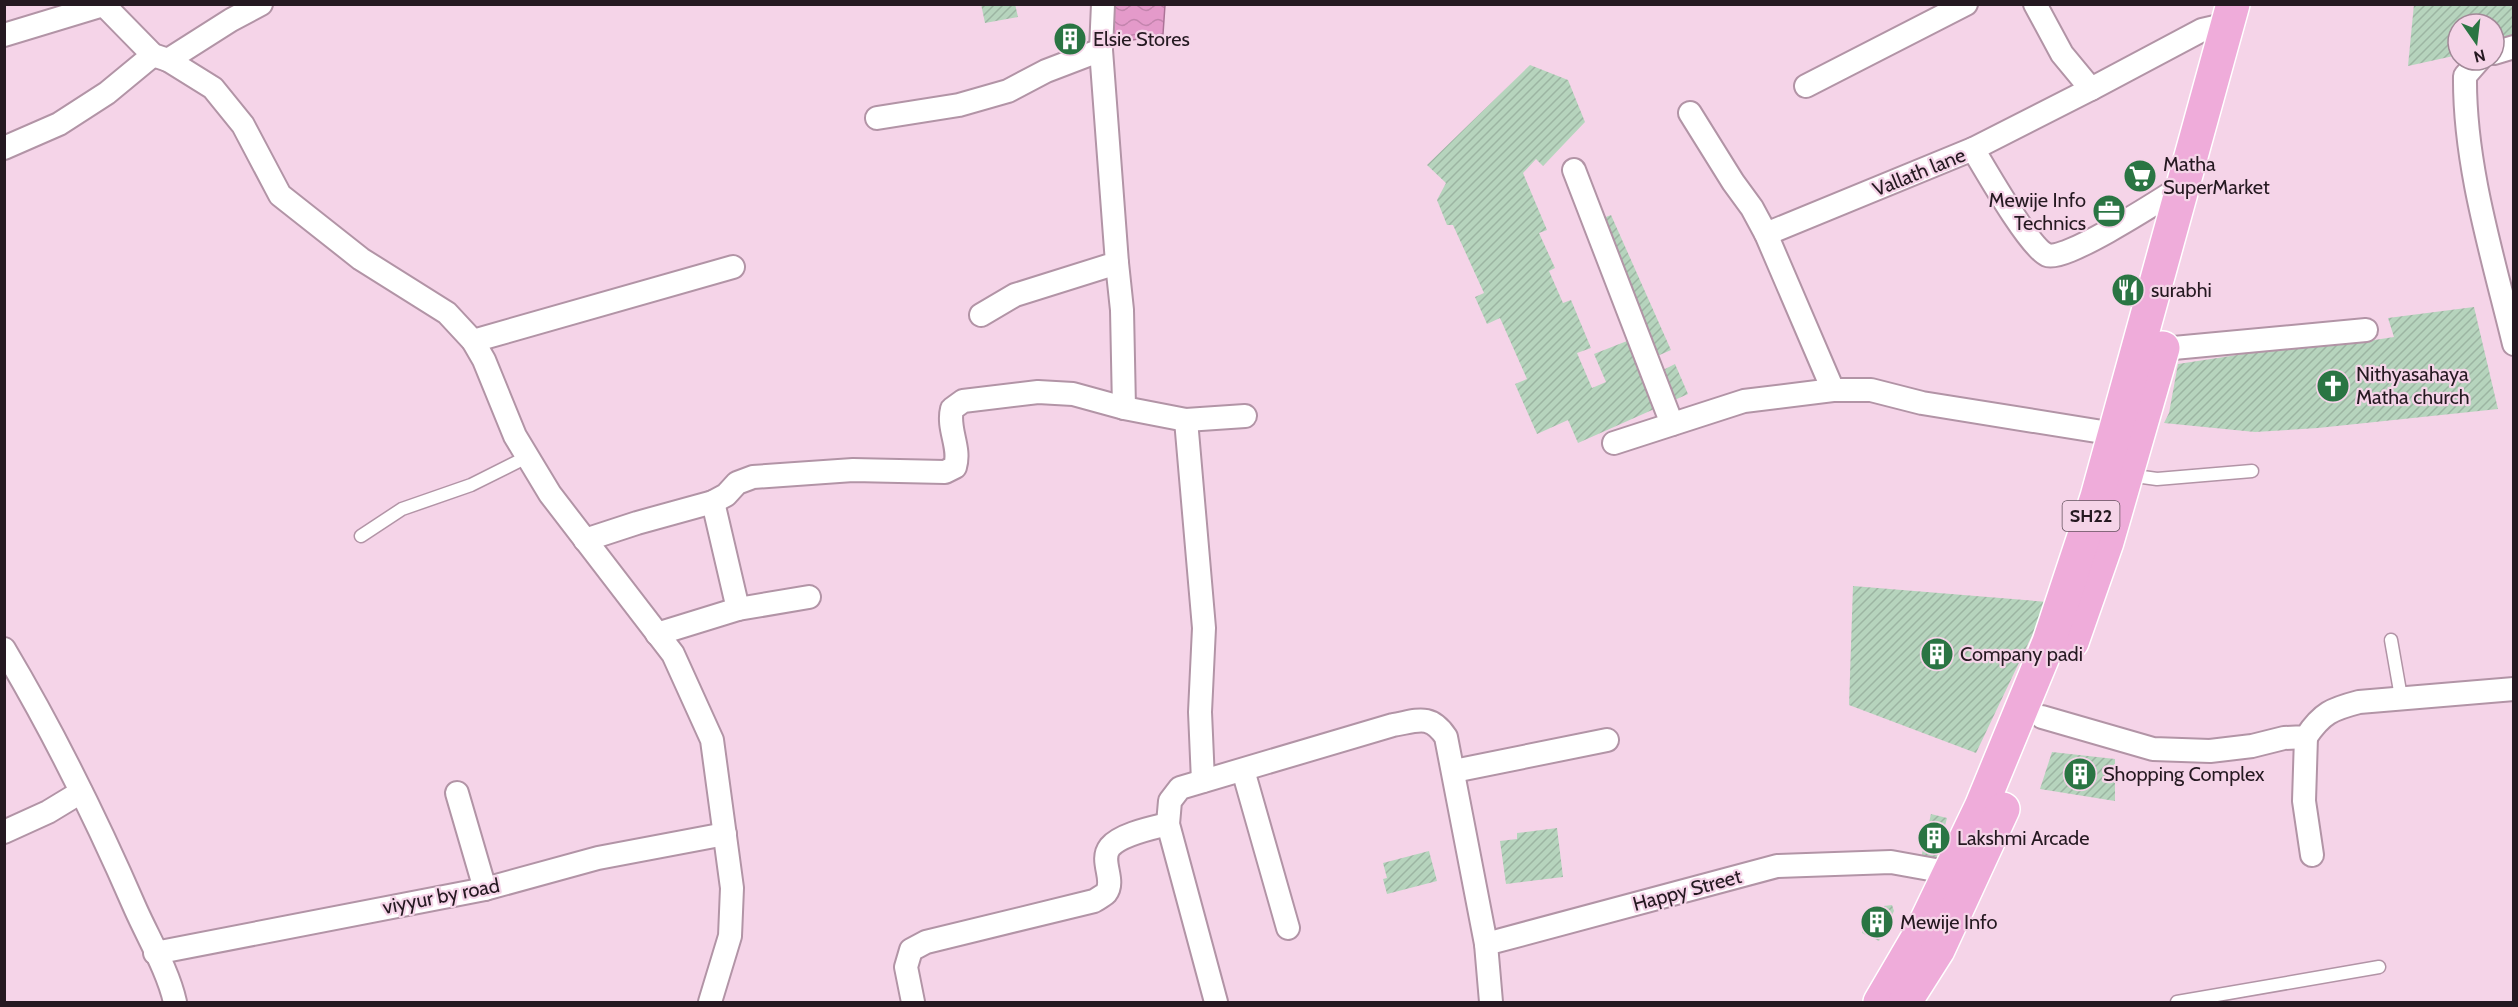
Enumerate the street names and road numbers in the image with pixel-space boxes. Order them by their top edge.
street label: Vallath lane [1869,143,1969,201]
road number: SH22 [2062,501,2120,531]
street label: Happy Street [1630,864,1744,916]
street label: viyyur by road [380,873,502,919]

